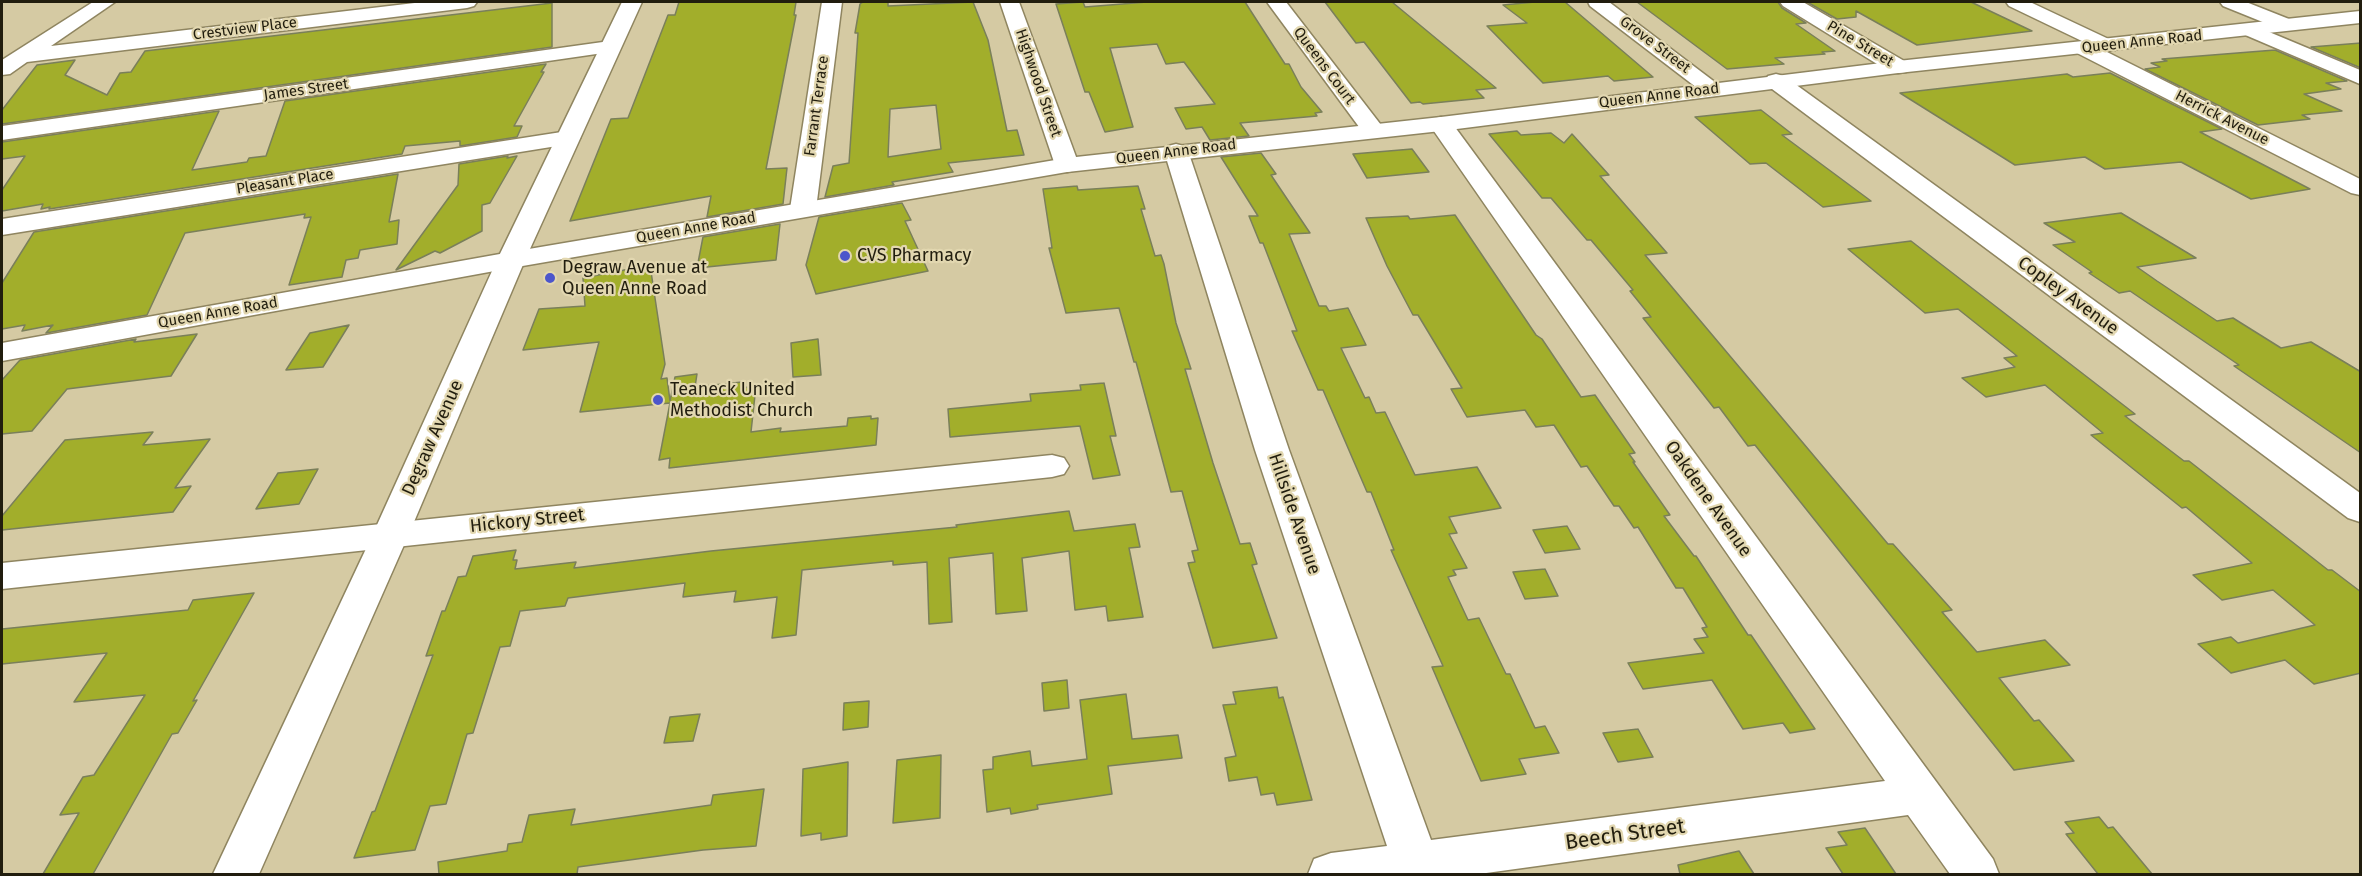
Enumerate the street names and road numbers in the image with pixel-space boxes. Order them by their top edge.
street label: Grove Street [1616,13,1694,77]
street label: Crestview Place [192,14,298,44]
street label: Pine Street [1823,17,1897,71]
street label: Queens Court [1289,24,1359,108]
street label: Highwood Street [1011,27,1065,139]
street label: Queen Anne Road [2081,27,2203,57]
street label: Farrant Terrace [801,55,833,157]
street label: James Street [262,75,350,105]
street label: Queen Anne Road [1598,80,1720,112]
street label: Herrick Avenue [2172,87,2272,149]
street label: Queen Anne Road [1115,136,1237,168]
street label: Pleasant Place [235,165,335,199]
street label: Queen Anne Road [635,209,757,247]
street label: Copley Avenue [2013,252,2123,340]
street label: Queen Anne Road [157,294,279,332]
street label: Degraw Avenue [398,377,468,499]
street label: Oakdene Avenue [1660,437,1756,561]
street label: Hillside Avenue [1263,451,1325,577]
street label: Hickory Street [469,504,585,538]
street label: Beech Street [1564,814,1686,856]

